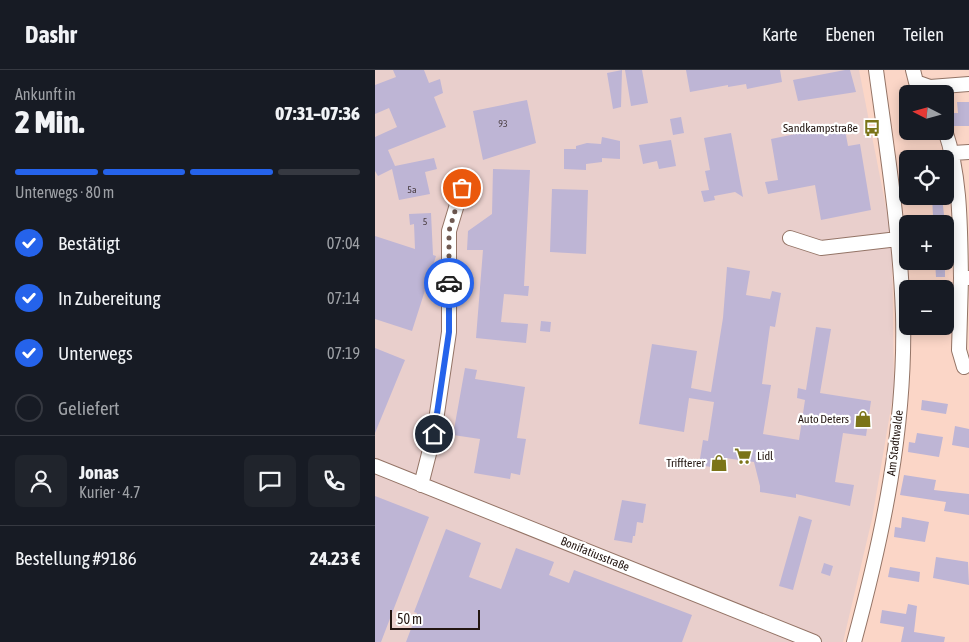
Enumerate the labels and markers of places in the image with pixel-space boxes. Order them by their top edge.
bus stop icon: Sandkampstraße [862,118,882,138]
place label: Sandkampstraße [783,121,858,135]
pin [441,167,483,209]
shop icon: Auto Deters [853,409,873,429]
place label: Auto Deters [798,412,849,426]
pin [413,413,455,455]
supermarket icon: Lidl [733,446,753,466]
place label: Lidl [757,449,774,463]
shop icon: Triffterer [709,453,729,473]
place label: Triffterer [666,456,705,470]

